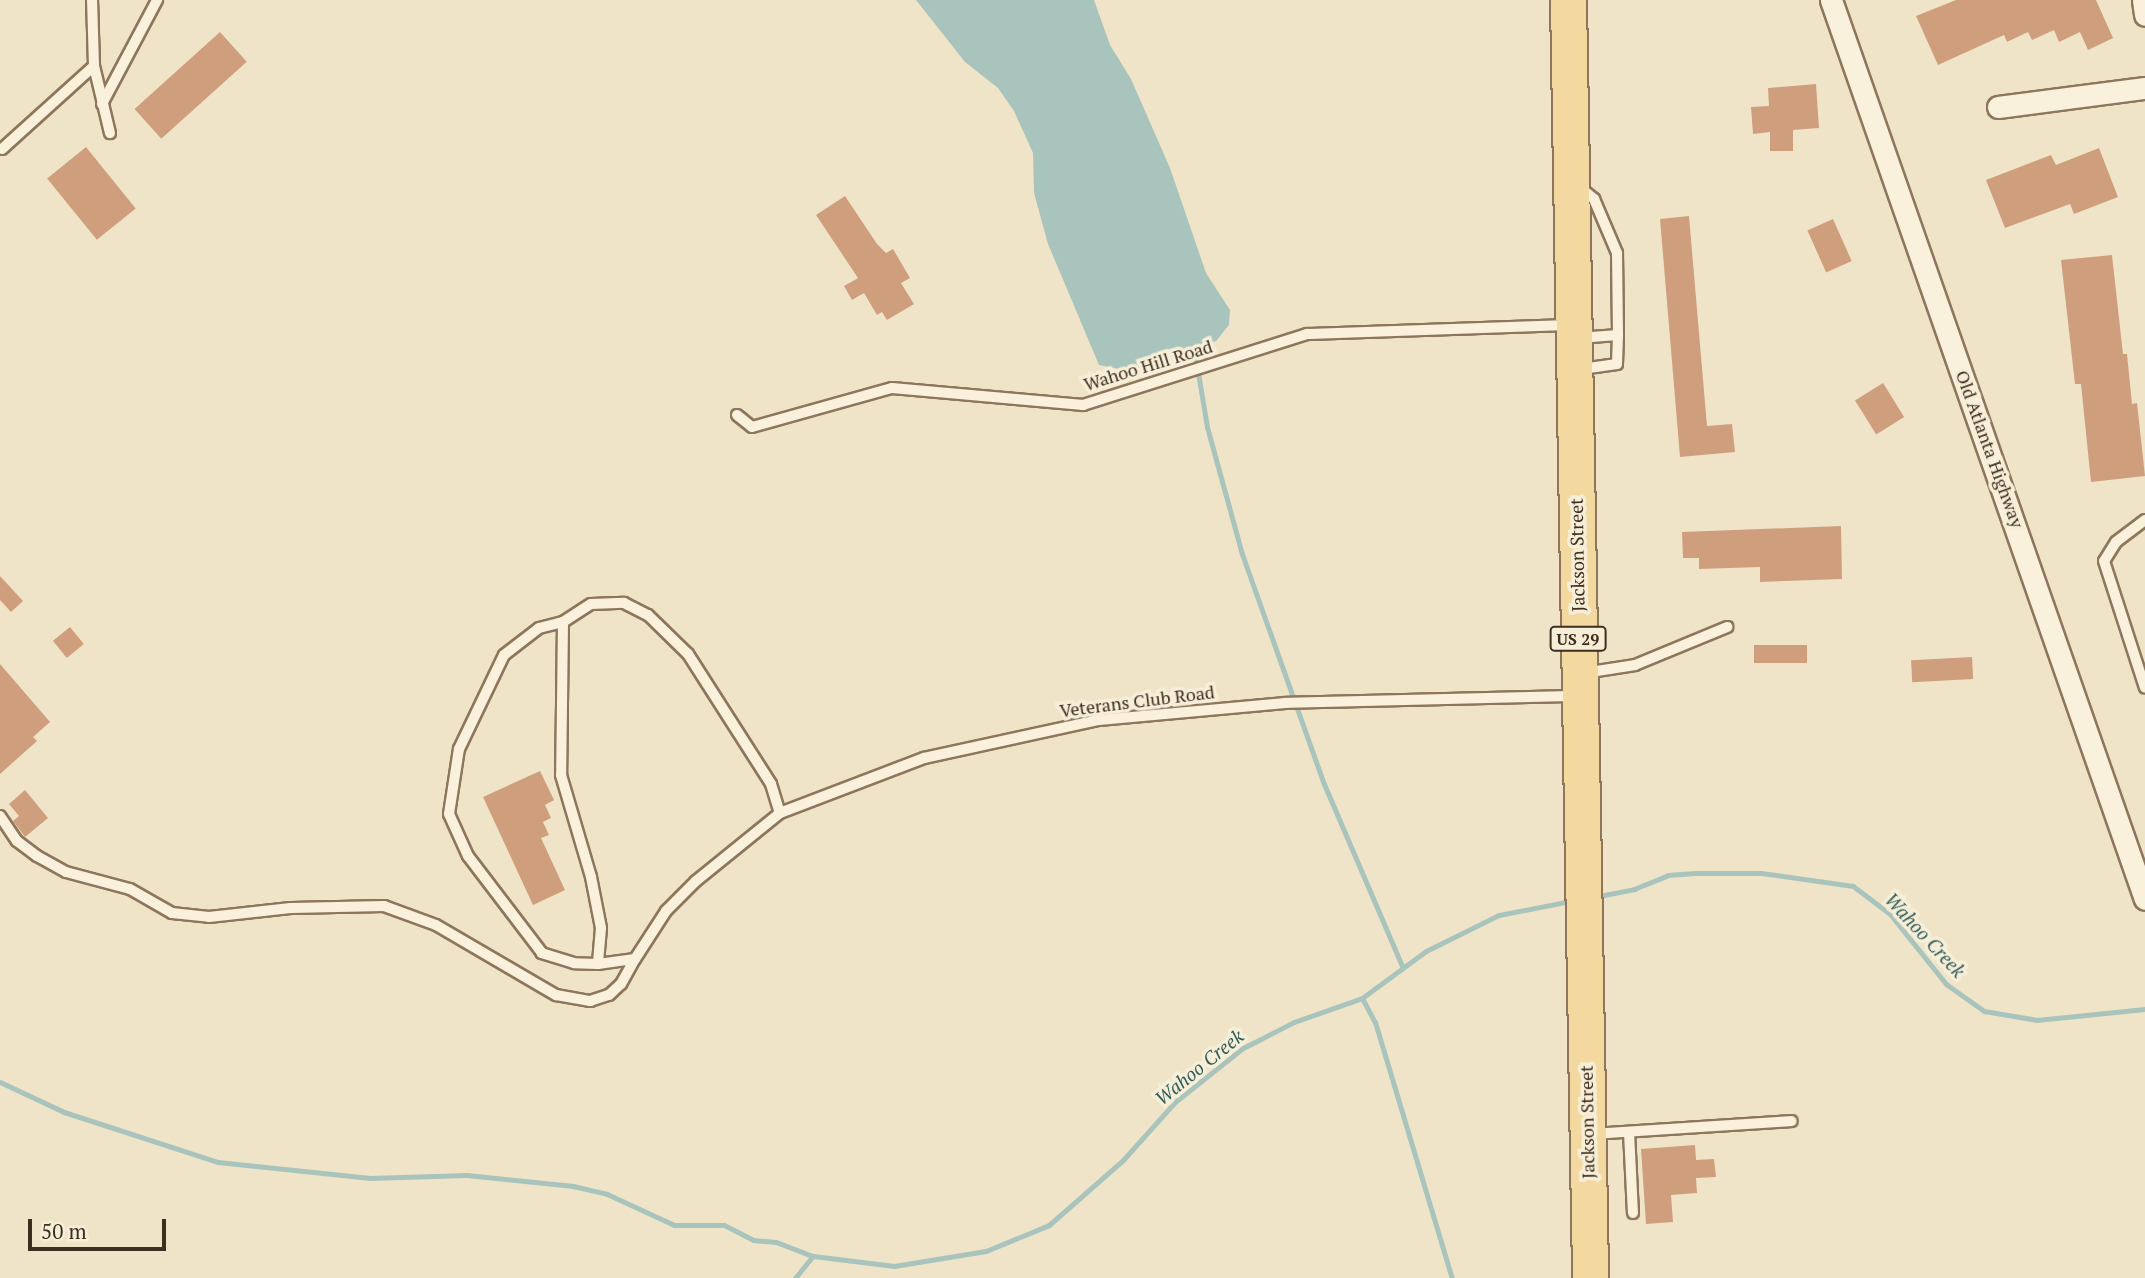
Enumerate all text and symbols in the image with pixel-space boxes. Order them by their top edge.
street label: Wahoo Hill Road [1081,335,1215,395]
street label: Old Atlanta Highway [1951,367,2029,531]
street label: Jackson Street [1565,498,1589,612]
road number: US 29 [1548,626,1608,652]
street label: Veterans Club Road [1058,681,1216,721]
water label: Wahoo Creek [1880,888,1970,982]
water label: Wahoo Creek [1150,1024,1248,1110]
street label: Jackson Street [1575,1065,1599,1179]
scale bar [32,1204,170,1248]
text: 50 m [41,1217,87,1245]

